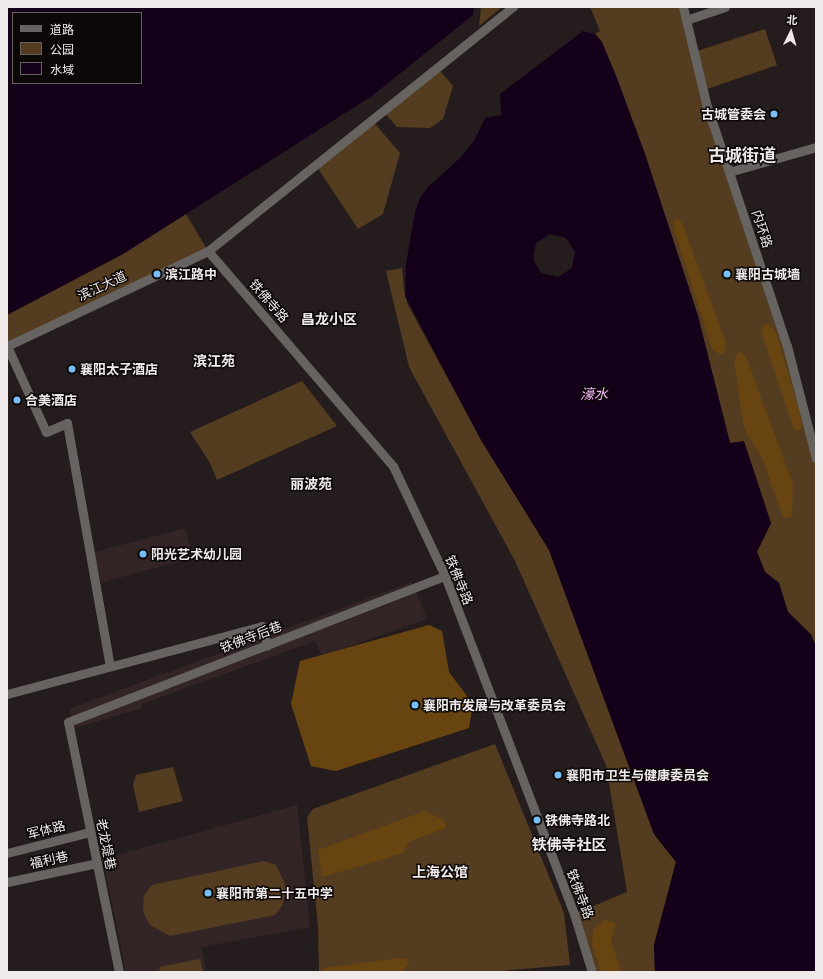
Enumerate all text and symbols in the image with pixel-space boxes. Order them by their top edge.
legend [12,12,142,84]
north arrow [771,12,811,52]
text: 北 [786,13,798,27]
text: 道路 [50,22,74,37]
text: 公园 [50,42,74,57]
text: 水域 [50,62,74,77]
place label: 古城管委会 [701,106,766,122]
marker: 古城管委会 [769,109,779,119]
district label: 古城街道 [708,146,776,166]
street label: 内环路 [749,208,775,250]
place label: 滨江路中 [165,266,217,282]
place label: 襄阳古城墙 [735,266,800,282]
street label: 滨江大道 [75,268,129,304]
marker: 滨江路中 [152,269,162,279]
marker: 襄阳古城墙 [722,269,732,279]
street label: 铁佛寺路 [246,276,292,326]
district label: 昌龙小区 [301,311,357,327]
district label: 滨江苑 [193,353,235,369]
place label: 襄阳太子酒店 [80,361,158,377]
marker: 襄阳太子酒店 [67,364,77,374]
water label: 濠水 [580,386,608,402]
place label: 合美酒店 [25,392,77,408]
marker: 合美酒店 [12,395,22,405]
district label: 丽波苑 [290,476,332,492]
place label: 阳光艺术幼儿园 [151,546,242,562]
marker: 阳光艺术幼儿园 [138,549,148,559]
street label: 铁佛寺路 [442,553,476,607]
street label: 铁佛寺后巷 [218,618,284,656]
place label: 襄阳市发展与改革委员会 [423,697,566,713]
marker: 襄阳市发展与改革委员会 [410,700,420,710]
place label: 襄阳市卫生与健康委员会 [566,767,709,783]
marker: 襄阳市卫生与健康委员会 [553,770,563,780]
place label: 铁佛寺路北 [545,812,610,828]
marker: 铁佛寺路北 [532,815,542,825]
street label: 老龙堤巷 [93,817,119,871]
street label: 军体路 [25,818,67,842]
district label: 铁佛寺社区 [532,837,606,855]
street label: 福利巷 [28,848,70,872]
district label: 上海公馆 [412,864,468,880]
street label: 铁佛寺路 [563,867,597,921]
place label: 襄阳市第二十五中学 [216,885,333,901]
marker: 襄阳市第二十五中学 [203,888,213,898]

